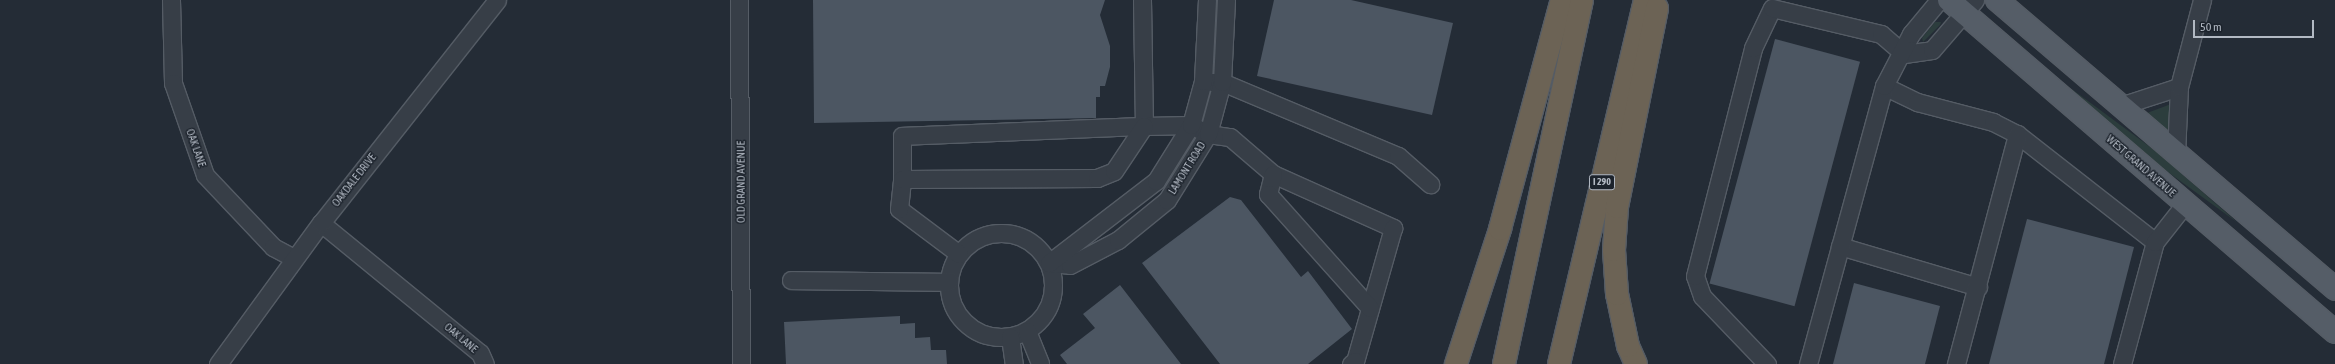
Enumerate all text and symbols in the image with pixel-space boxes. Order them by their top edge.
scale bar [2195,12,2316,38]
text: 50 m [2200,20,2222,34]
street label: OAK LANE [183,127,209,169]
street label: WEST GRAND AVENUE [2104,132,2178,200]
street label: LAMONT ROAD [1166,139,1208,197]
street label: OLD GRAND AVENUE [734,141,748,223]
street label: OAKDALE DRIVE [329,151,379,209]
road number: I 290 [1588,174,1616,190]
street label: OAK LANE [442,320,480,356]

